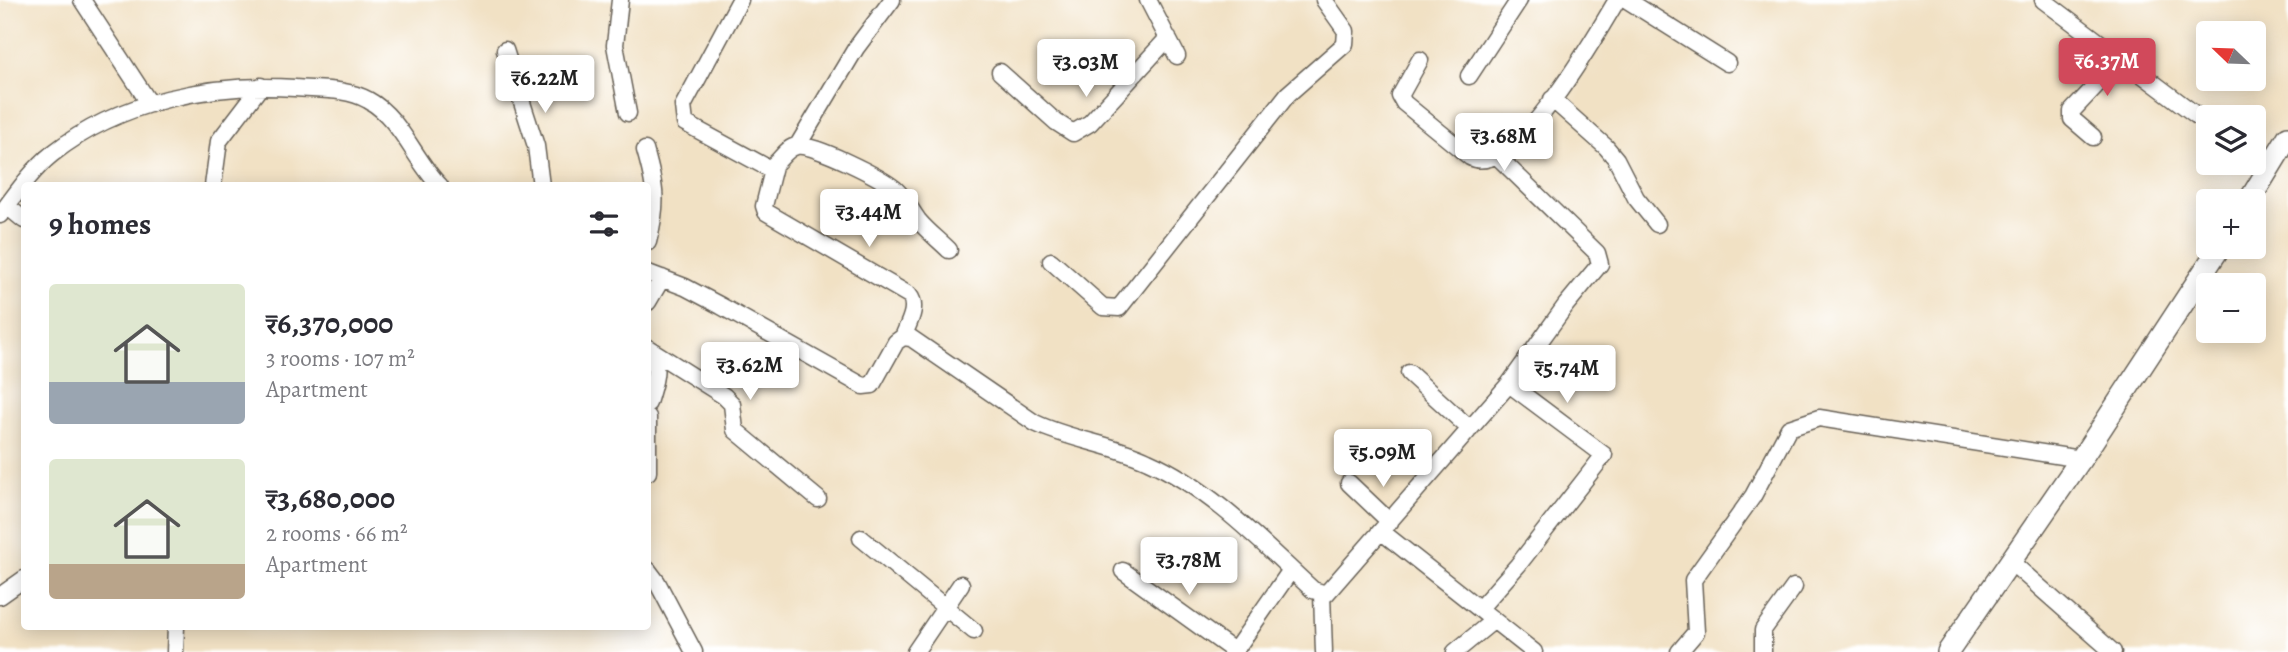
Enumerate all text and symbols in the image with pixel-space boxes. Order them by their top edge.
north arrow [2196,21,2266,91]
map controls [2196,21,2266,343]
pin: ₹6.37M [2050,38,2164,98]
pin: ₹3.03M [1029,40,1143,99]
text: ₹6.37M [2075,45,2139,76]
text: ₹3.03M [1053,46,1119,77]
pin: ₹6.22M [488,55,602,115]
text: ₹6.22M [511,62,579,93]
button: layers [2196,105,2266,175]
pin: ₹3.68M [1447,114,1561,173]
text: ₹3.68M [1471,120,1537,151]
button: + [2196,189,2266,259]
pin: ₹3.44M [812,190,926,249]
text: ₹3.44M [836,196,902,227]
text: 9 homes [49,204,151,244]
icon: filters [585,205,623,243]
button: − [2196,273,2266,343]
text: ₹6,370,000 [266,303,393,343]
icon: home [105,312,189,396]
pin: ₹3.62M [693,342,807,402]
text: 3 rooms · 107 m² [266,343,415,374]
pin: ₹5.74M [1510,346,1624,405]
text: ₹3.62M [717,349,783,380]
text: ₹5.74M [1535,352,1599,383]
text: Apartment [266,374,368,405]
pin: ₹5.09M [1326,430,1440,489]
text: ₹5.09M [1350,436,1416,467]
text: ₹3,680,000 [266,478,395,518]
icon: home [105,487,189,571]
text: 2 rooms · 66 m² [266,518,408,549]
pin: ₹3.78M [1132,538,1246,597]
text: ₹3.78M [1156,544,1222,575]
text: Apartment [266,549,368,580]

